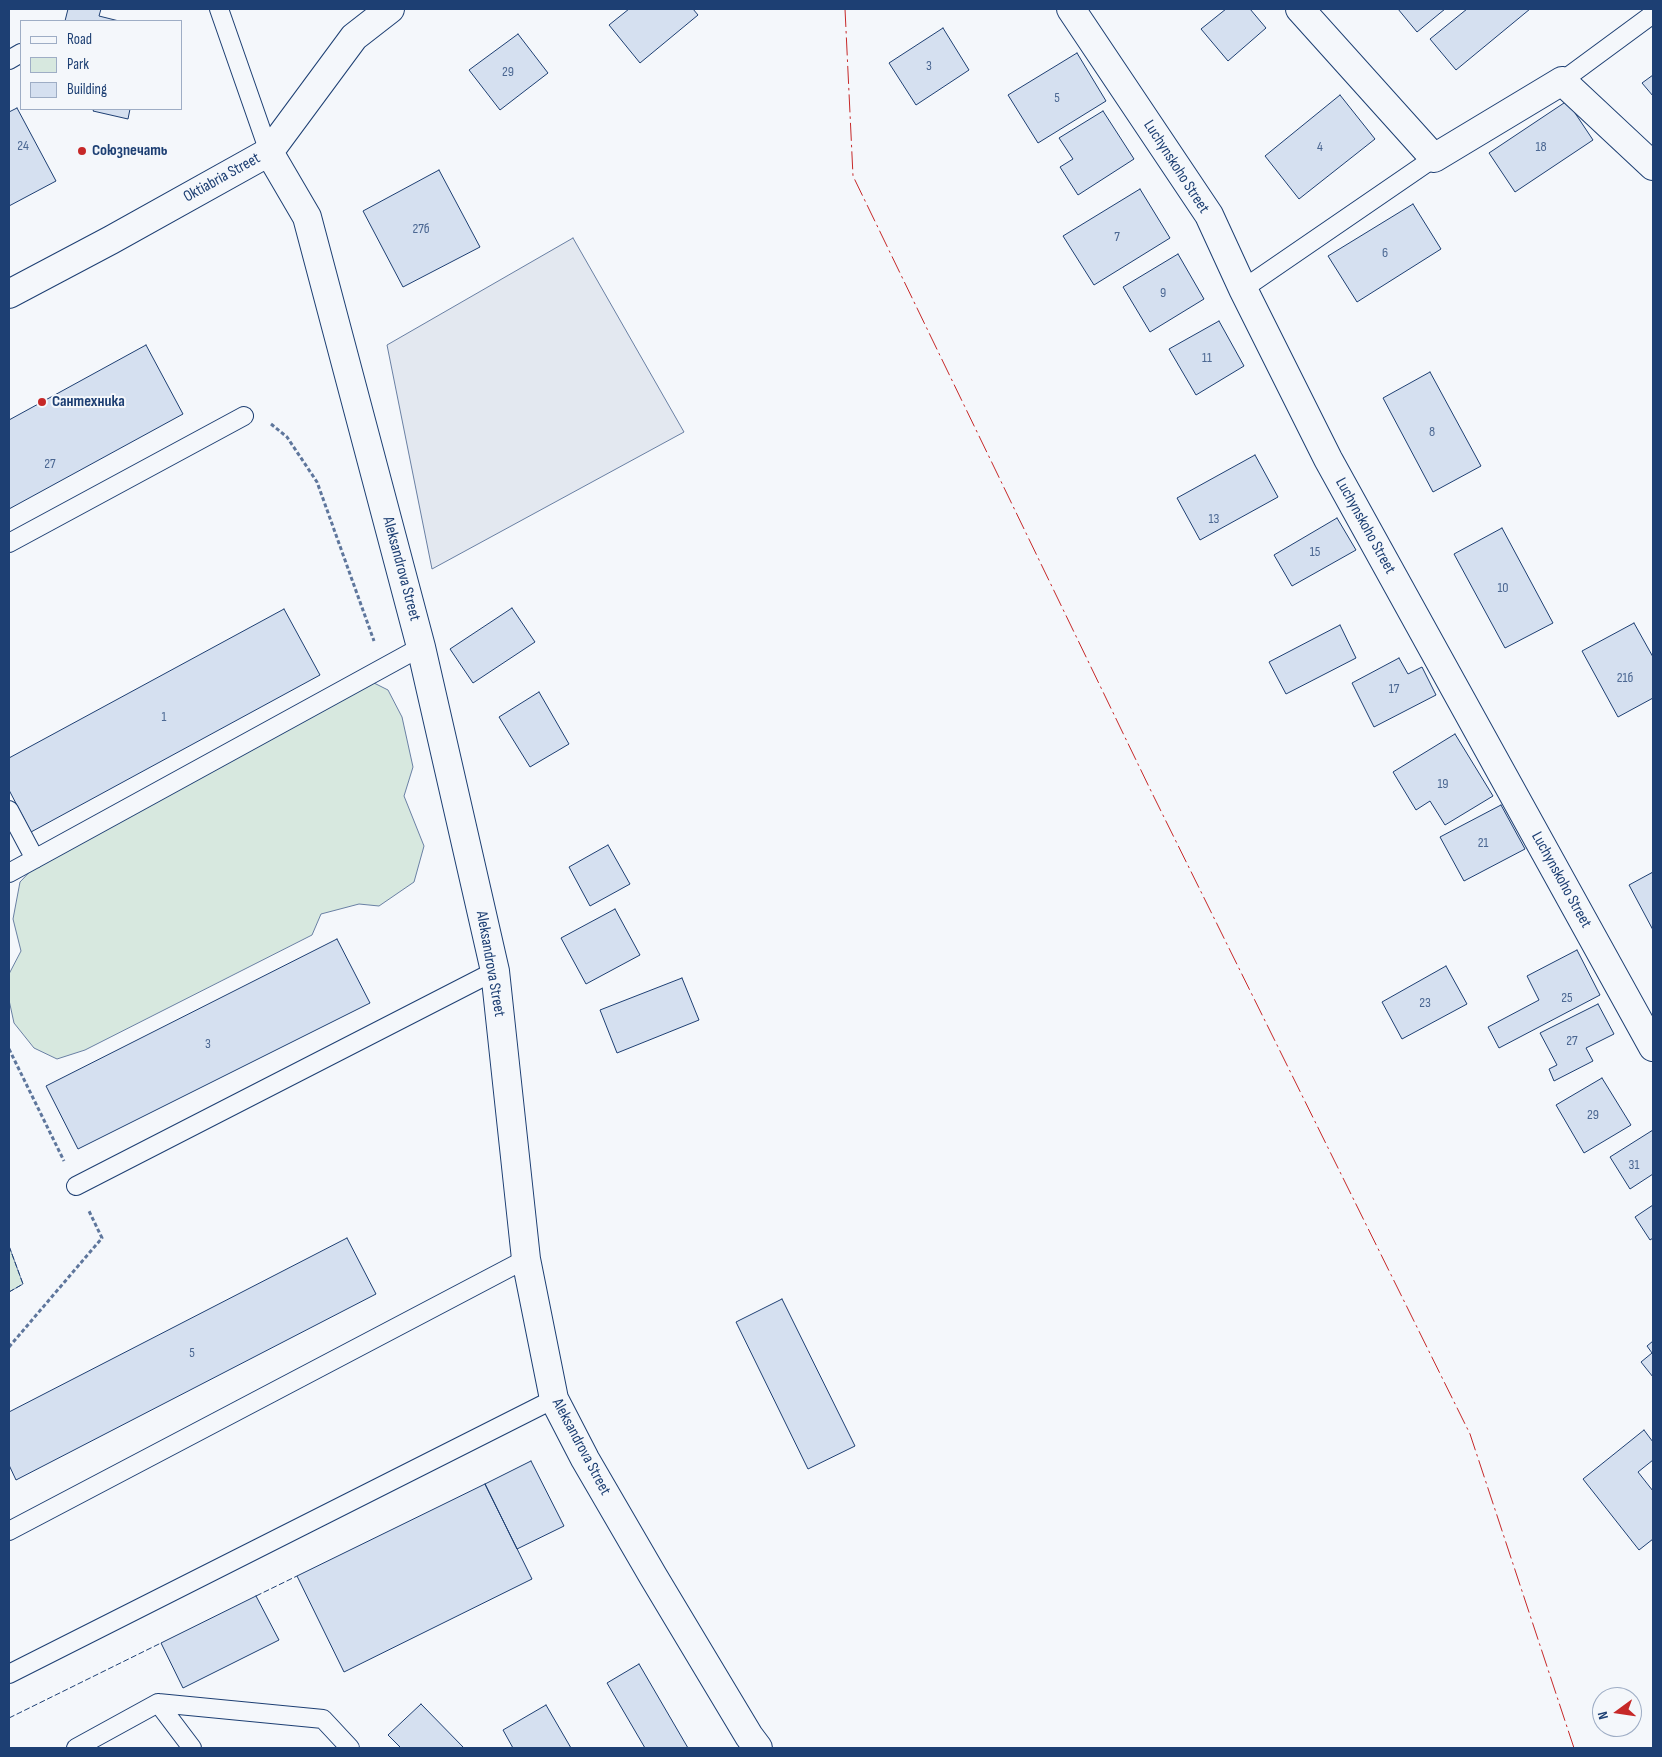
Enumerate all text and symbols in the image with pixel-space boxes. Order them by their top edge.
legend [20,20,182,110]
text: Road [67,30,92,49]
text: Park [67,55,89,74]
house number: 3 [926,58,932,74]
house number: 29 [502,64,514,80]
text: Building [67,80,107,99]
house number: 5 [1054,90,1060,106]
street label: Luchynskoho Street [1139,117,1213,217]
house number: 24 [17,138,29,154]
house number: 4 [1317,139,1323,155]
house number: 18 [1535,139,1547,155]
place label: Союзпечать [92,141,168,161]
marker: Союзпечать [76,145,88,157]
street label: Oktiabria Street [180,149,264,207]
house number: 27б [412,221,430,237]
house number: 7 [1114,229,1120,245]
house number: 6 [1382,245,1388,261]
house number: 9 [1160,285,1166,301]
house number: 11 [1202,350,1212,366]
place label: Сантехника [52,392,125,412]
marker: Сантехника [36,396,48,408]
house number: 8 [1429,424,1435,440]
house number: 27 [44,456,56,472]
street label: Luchynskoho Street [1331,475,1399,577]
house number: 13 [1209,511,1219,527]
street label: Aleksandrova Street [378,515,424,623]
house number: 15 [1310,544,1320,560]
house number: 10 [1497,580,1509,596]
house number: 21б [1617,670,1633,686]
house number: 17 [1389,681,1399,697]
house number: 1 [162,709,166,725]
house number: 19 [1437,776,1449,792]
street label: Luchynskoho Street [1527,829,1595,931]
house number: 21 [1478,835,1488,851]
street label: Aleksandrova Street [471,910,509,1018]
house number: 25 [1561,990,1573,1006]
house number: 23 [1419,995,1431,1011]
house number: 27 [1566,1033,1578,1049]
house number: 3 [205,1036,211,1052]
house number: 29 [1587,1107,1599,1123]
house number: 31 [1629,1157,1639,1173]
house number: 5 [189,1345,195,1361]
street label: Aleksandrova Street [547,1395,615,1499]
north arrow [1592,1687,1642,1737]
text: N [1594,1710,1612,1721]

